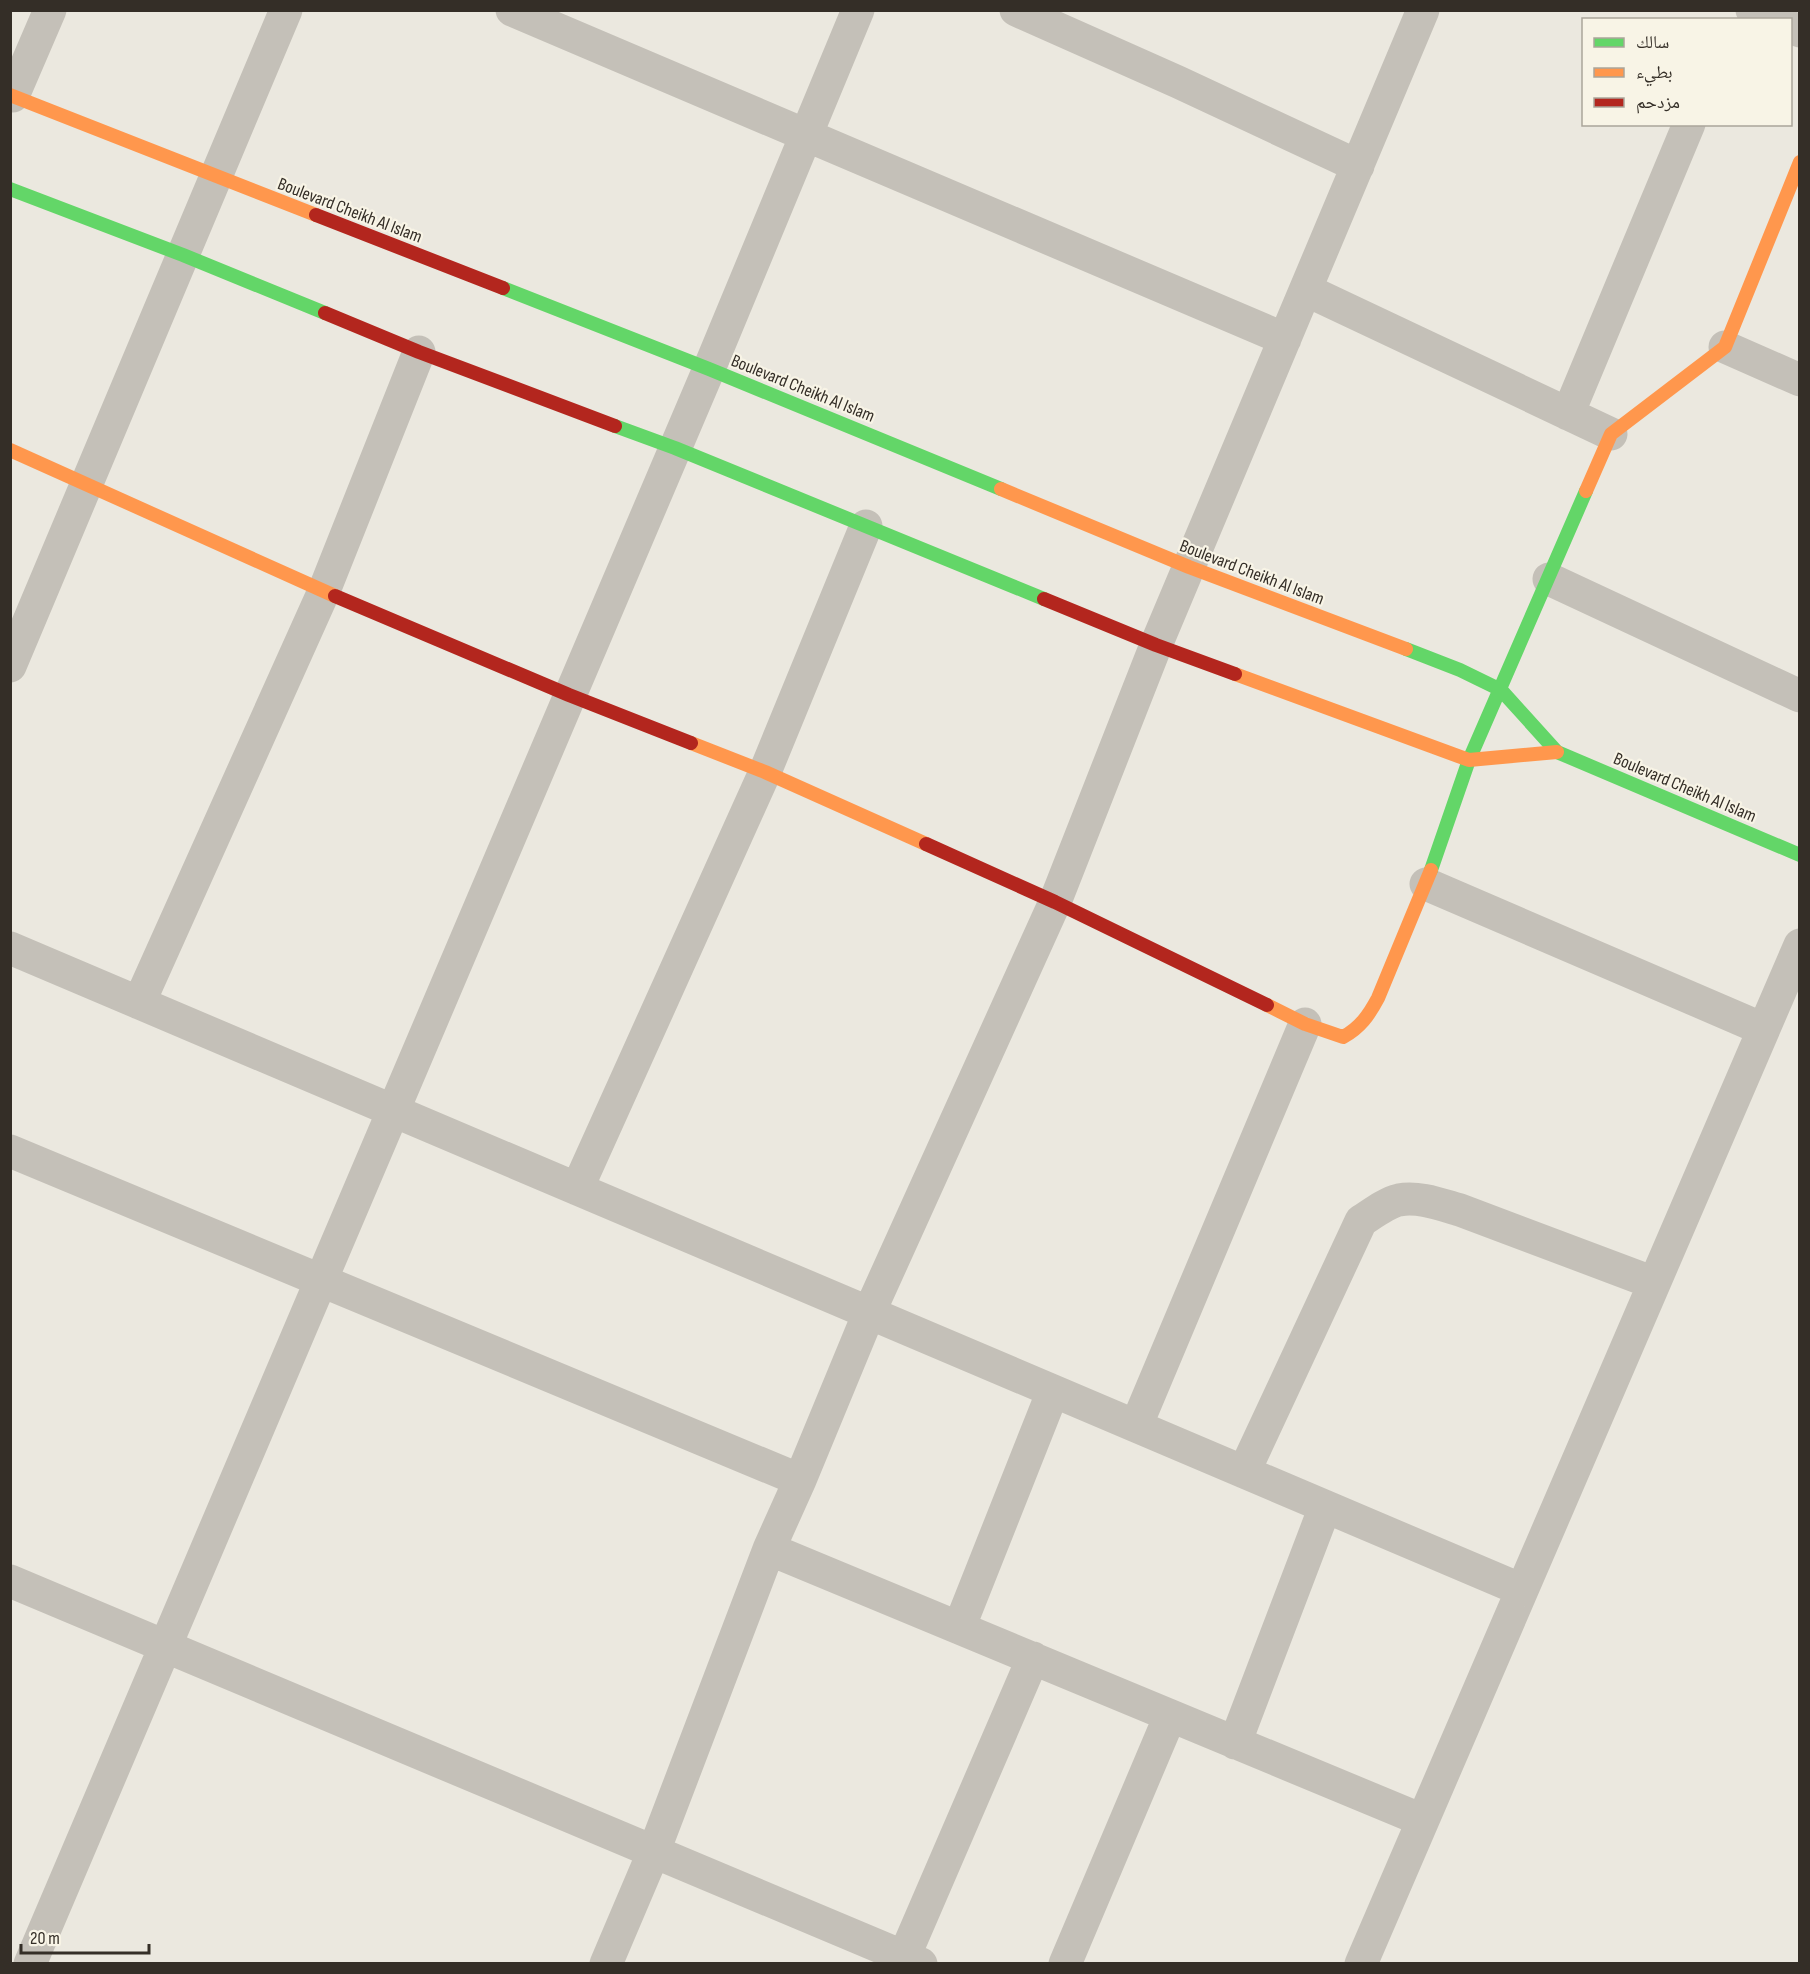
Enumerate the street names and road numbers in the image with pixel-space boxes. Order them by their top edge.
street label: Boulevard Cheikh Al Islam [275,173,425,248]
street label: Boulevard Cheikh Al Islam [728,350,878,427]
street label: Boulevard Cheikh Al Islam [1177,535,1327,610]
street label: Boulevard Cheikh Al Islam [1610,748,1759,827]

